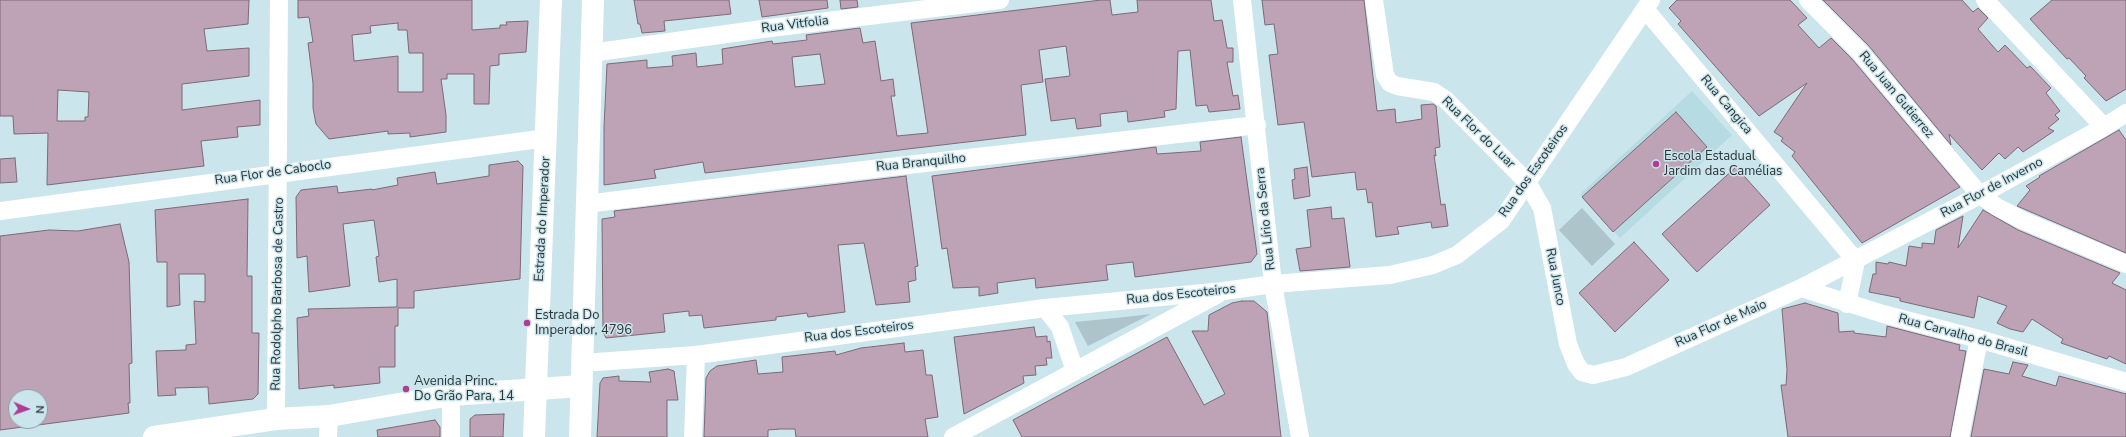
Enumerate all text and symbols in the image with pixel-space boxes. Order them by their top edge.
street label: Rua Vitfolia [760,13,830,37]
street label: Rua Juan Gutierrez [1855,48,1937,142]
street label: Rua Cangica [1697,72,1755,138]
street label: Rua Flor do Luar [1438,94,1518,172]
street label: Rua dos Escoteiros [1496,122,1572,220]
place label: Escola Estadual Jardim das Camélias [1664,149,1782,180]
street label: Rua Branquilho [875,151,967,175]
street label: Rua Flor de Inverno [1938,154,2046,222]
street label: Estrada do Imperador [532,156,554,282]
street label: Rua Flor de Caboclo [214,157,332,189]
marker: Escola Estadual Jardim das Camélias [1651,159,1661,169]
street label: Rua Lírio da Serra [1253,167,1279,271]
street label: Rua Rodolpho Barbosa de Castro [269,197,287,391]
street label: Rua Junco [1542,247,1568,307]
street label: Rua dos Escoteiros [1126,282,1236,308]
street label: Rua Flor de Maio [1673,297,1769,351]
place label: Estrada Do Imperador, 4796 [535,308,632,339]
street label: Rua Carvalho do Brasil [1897,311,2029,361]
marker: Estrada Do Imperador, 4796 [522,318,532,328]
street label: Rua dos Escoteiros [804,318,914,346]
place label: Avenida Princ. Do Grão Para, 14 [414,374,514,405]
marker: Avenida Princ. Do Grão Para, 14 [401,384,411,394]
north arrow [8,389,48,429]
text: N [32,405,47,414]

